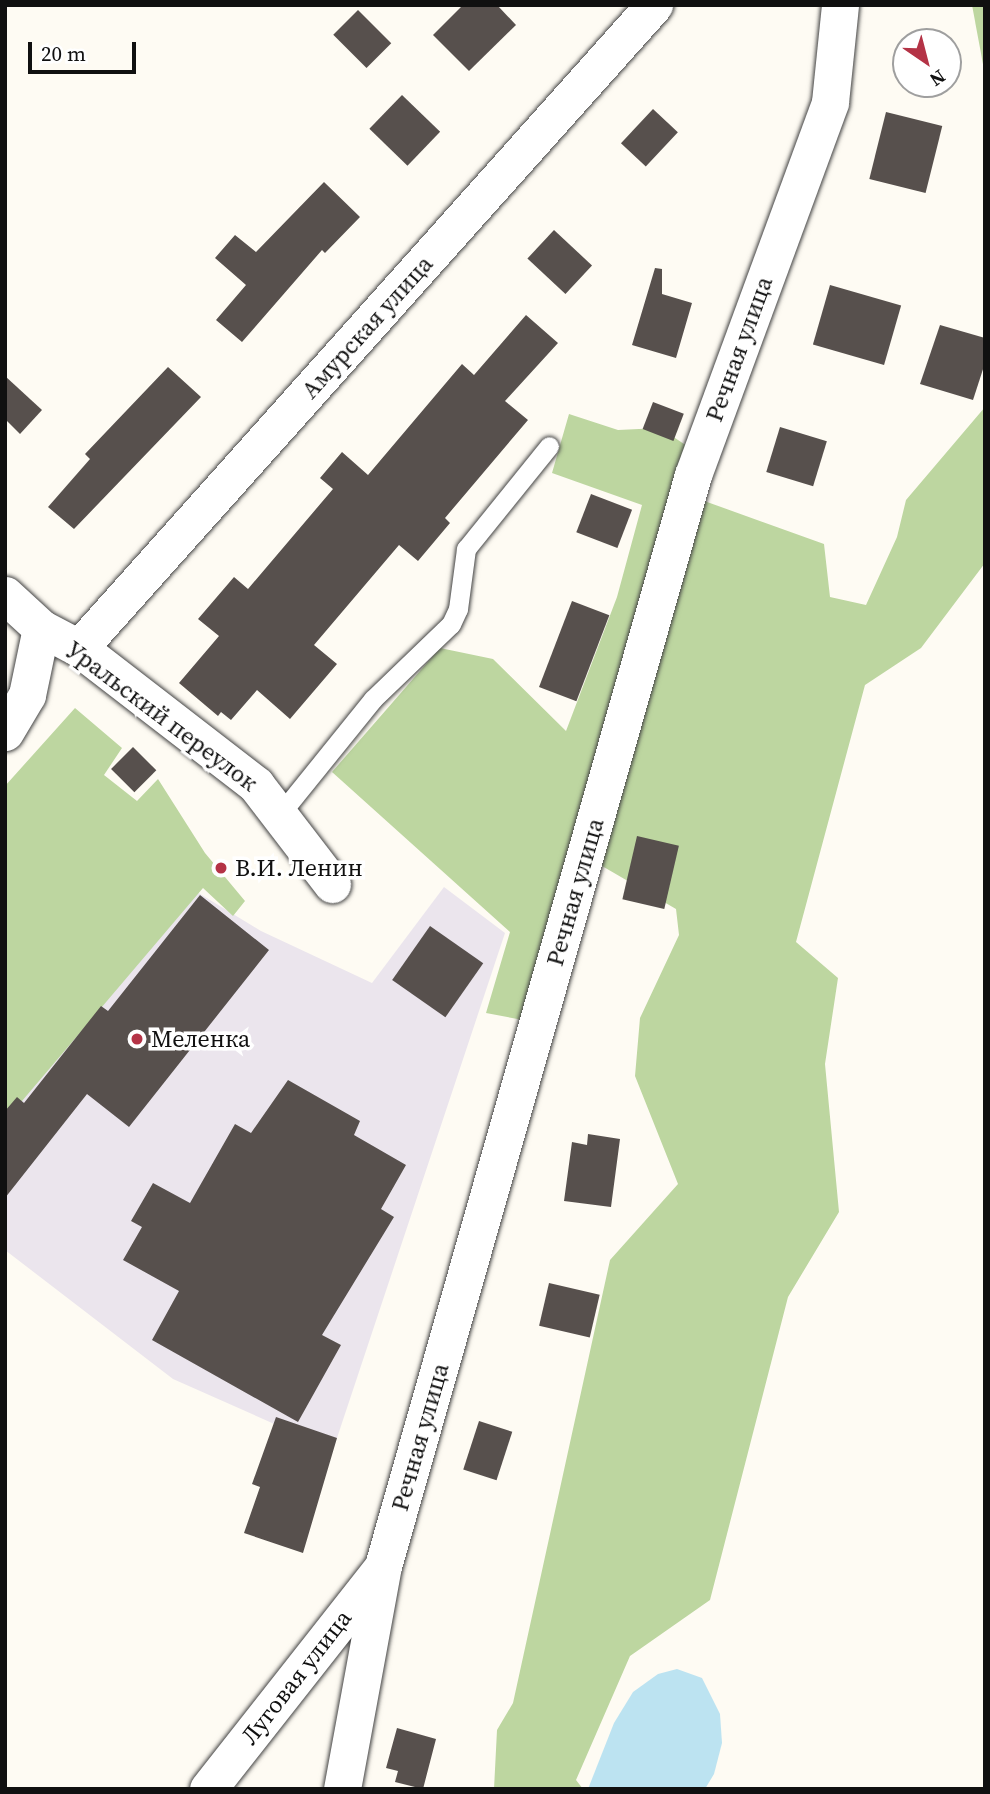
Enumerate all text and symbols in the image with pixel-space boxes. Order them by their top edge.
scale bar [32,28,140,72]
north arrow [892,28,962,98]
text: 20 m [41,39,86,68]
text: N [925,64,951,93]
street label: Амурская улица [295,250,439,404]
street label: Речная улица [699,273,779,425]
street label: Уральский переулок [61,635,263,797]
street label: Речная улица [540,815,610,969]
place label: В.И. Ленин [235,854,363,882]
marker: В.И. Ленин [213,860,229,876]
place label: Меленка [151,1025,250,1053]
marker: Меленка [129,1031,145,1047]
street label: Речная улица [385,1360,455,1514]
street label: Луговая улица [235,1604,357,1750]

